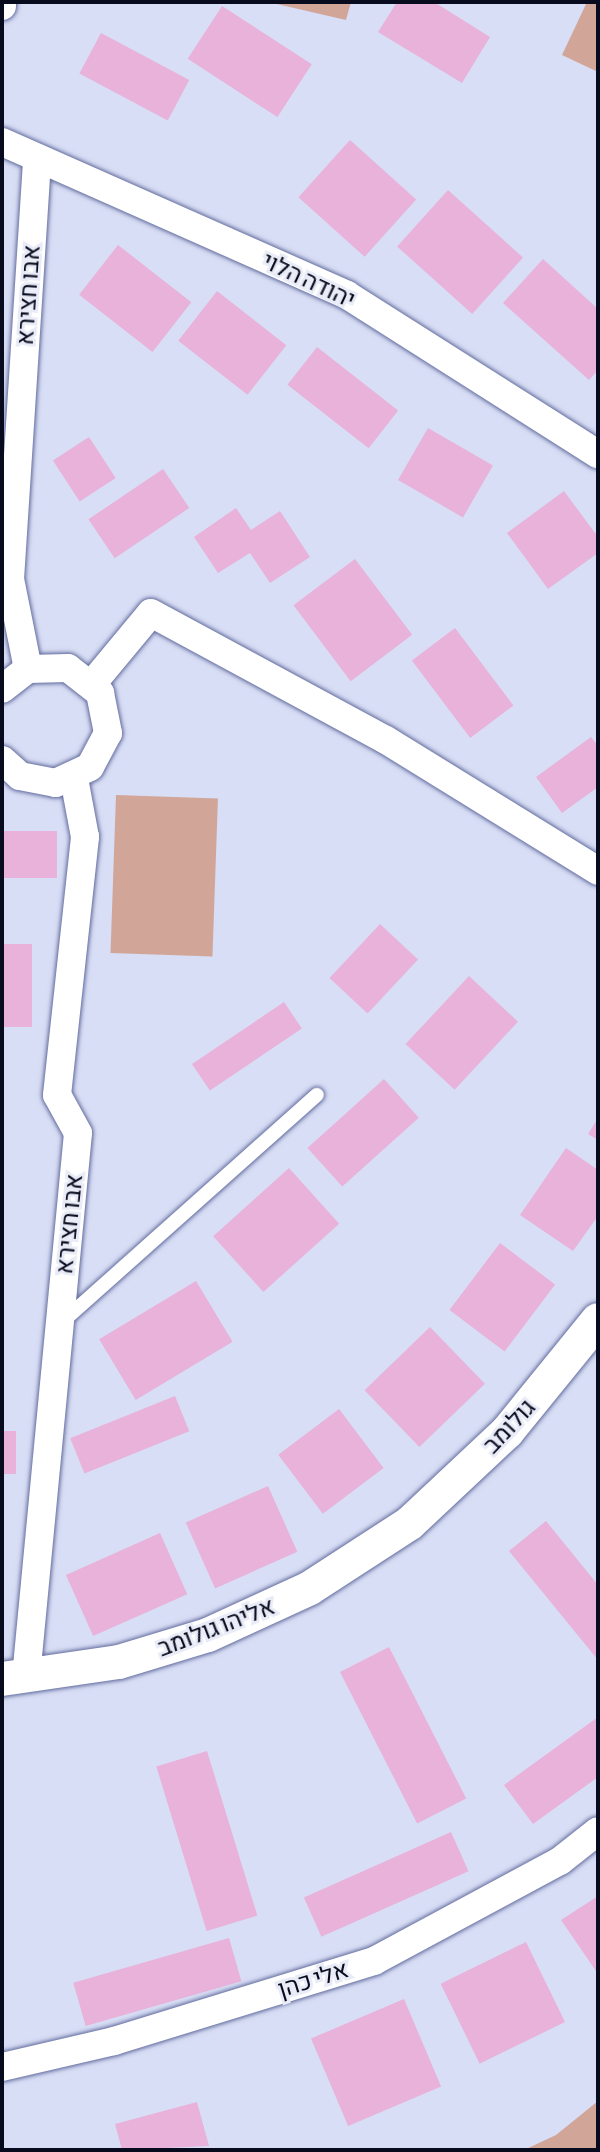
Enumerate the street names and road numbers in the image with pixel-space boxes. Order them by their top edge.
street label: אבו חצירא [10,244,46,346]
street label: יהודה הלוי [258,246,360,314]
street label: אבו חצירא [49,1173,89,1275]
street label: גולומב [477,1393,541,1459]
street label: אליהו גולומב [153,1592,279,1662]
street label: אלי כהן [274,1955,352,2003]

